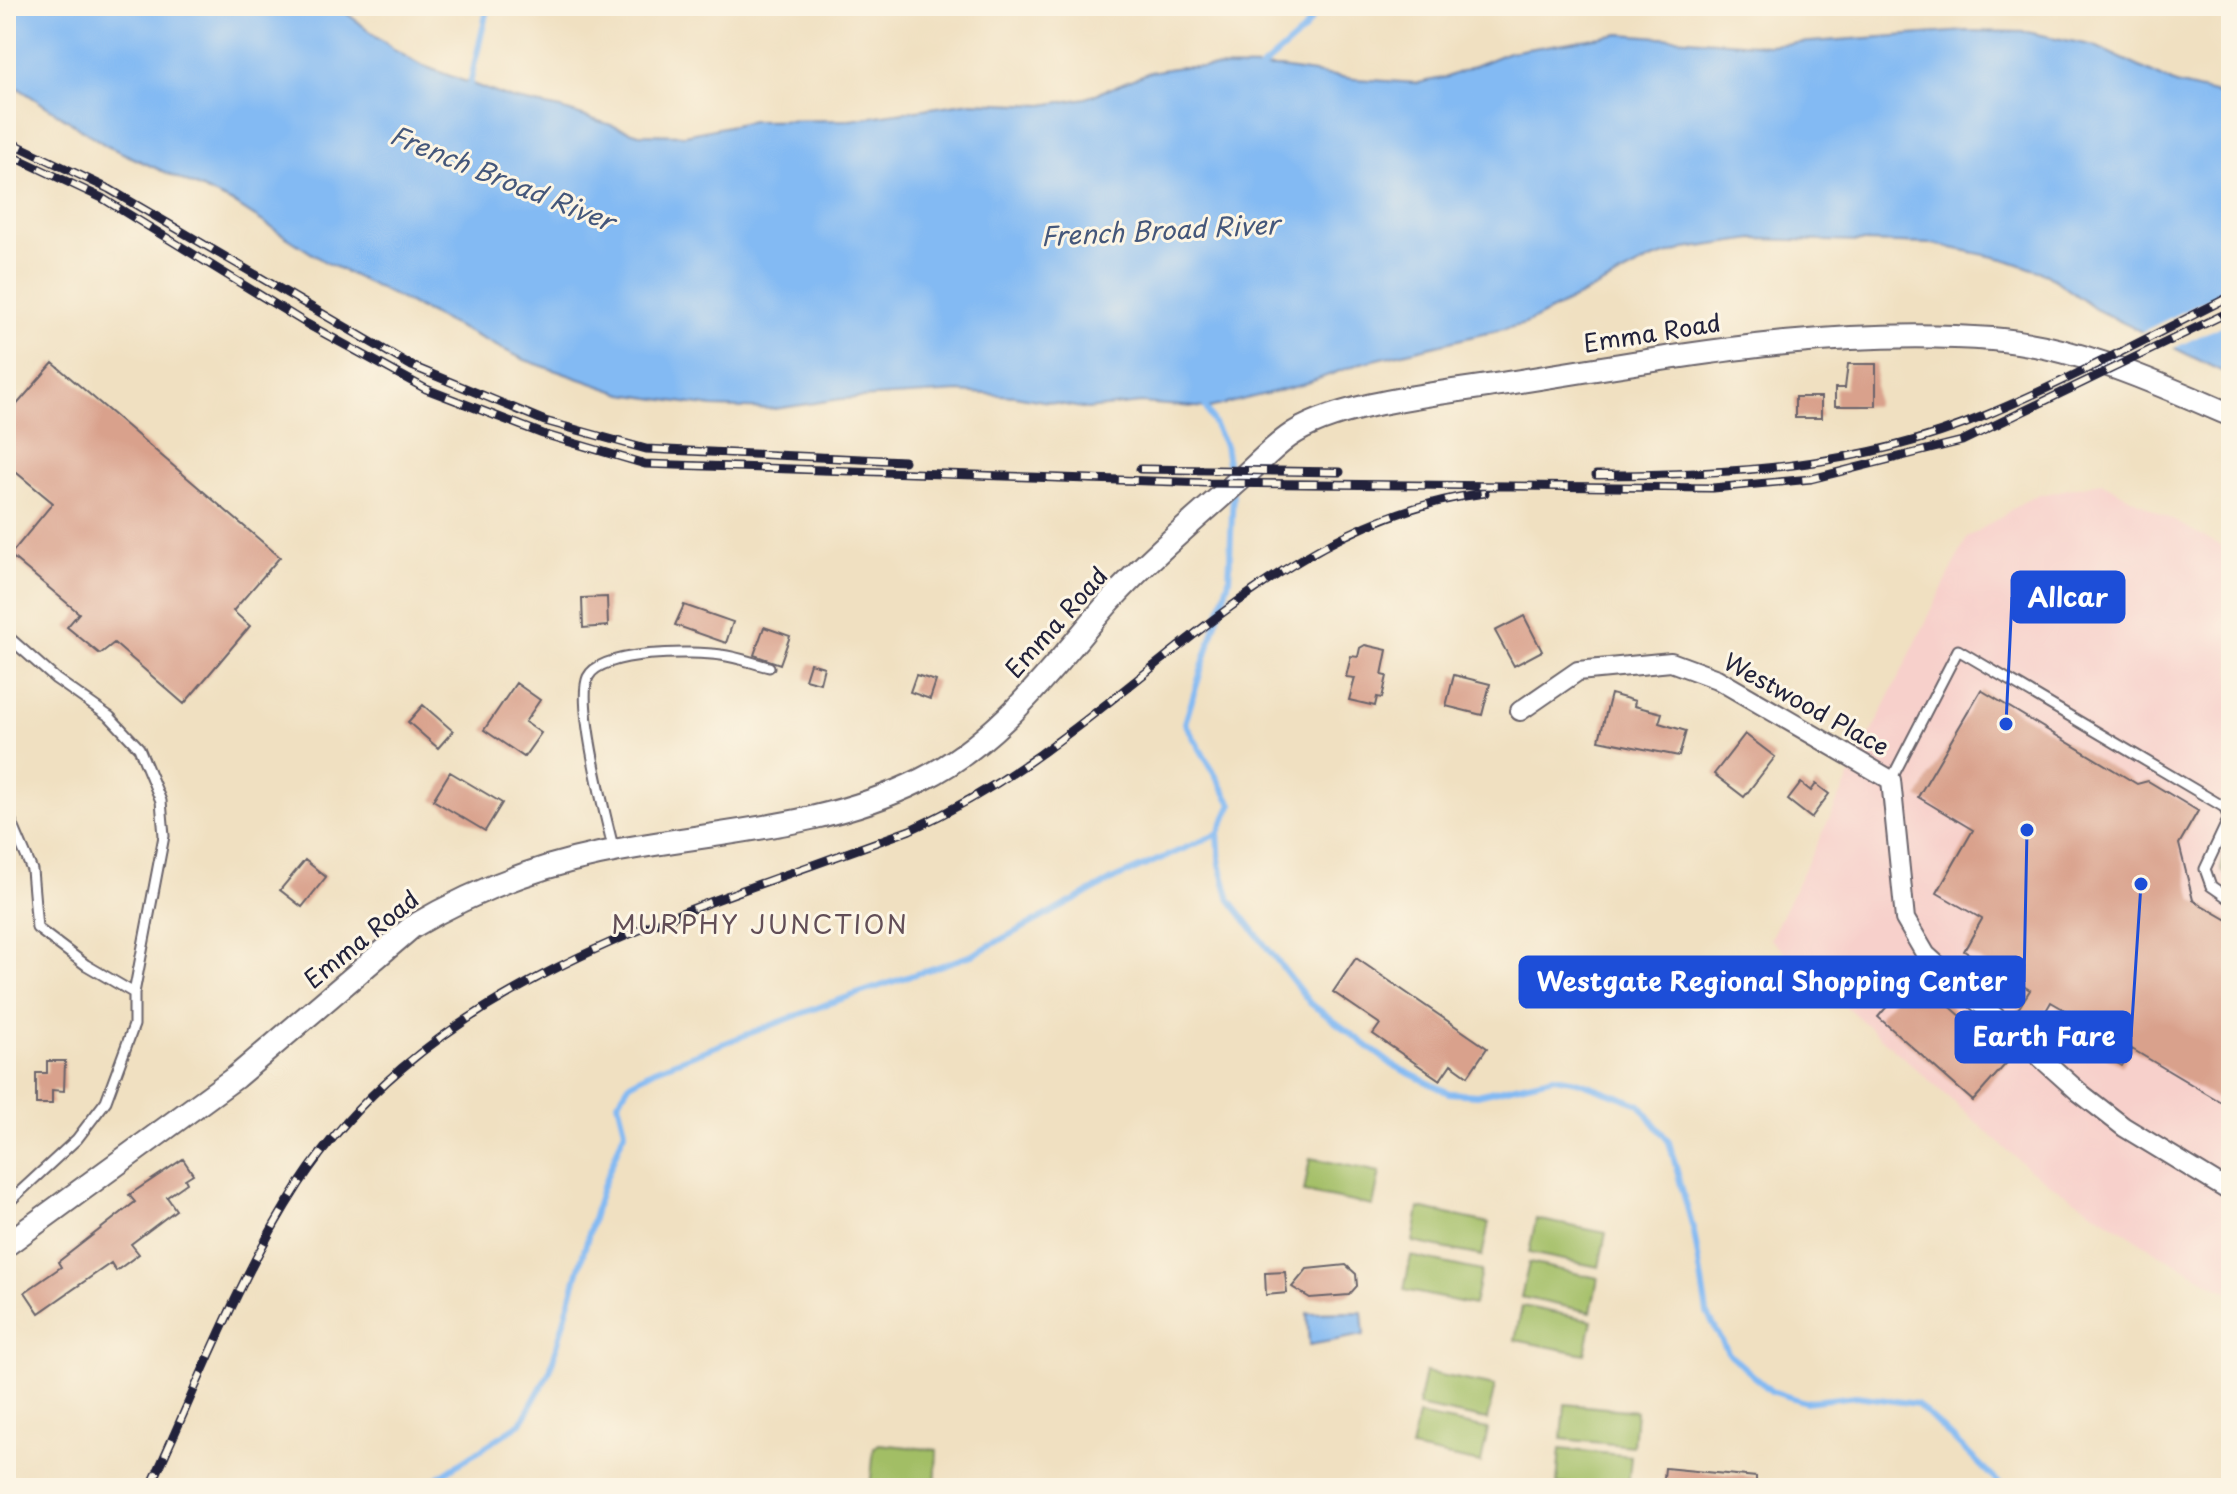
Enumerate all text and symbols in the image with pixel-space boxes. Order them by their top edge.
water label: French Broad River [385,115,624,242]
water label: French Broad River [1040,204,1283,255]
street label: Emma Road [1580,303,1723,361]
street label: Emma Road [996,558,1115,685]
callout: Allcar [2012,572,2124,622]
text: Allcar [2028,577,2109,616]
street label: Westwood Place [1717,643,1896,764]
street label: Emma Road [295,881,426,996]
district label: MURPHY JUNCTION [611,904,909,943]
callout: Westgate Regional Shopping Center [1520,957,2024,1007]
text: Westgate Regional Shopping Center [1537,961,2008,1000]
callout: Earth Fare [1956,1012,2131,1062]
text: Earth Fare [1972,1016,2116,1055]

